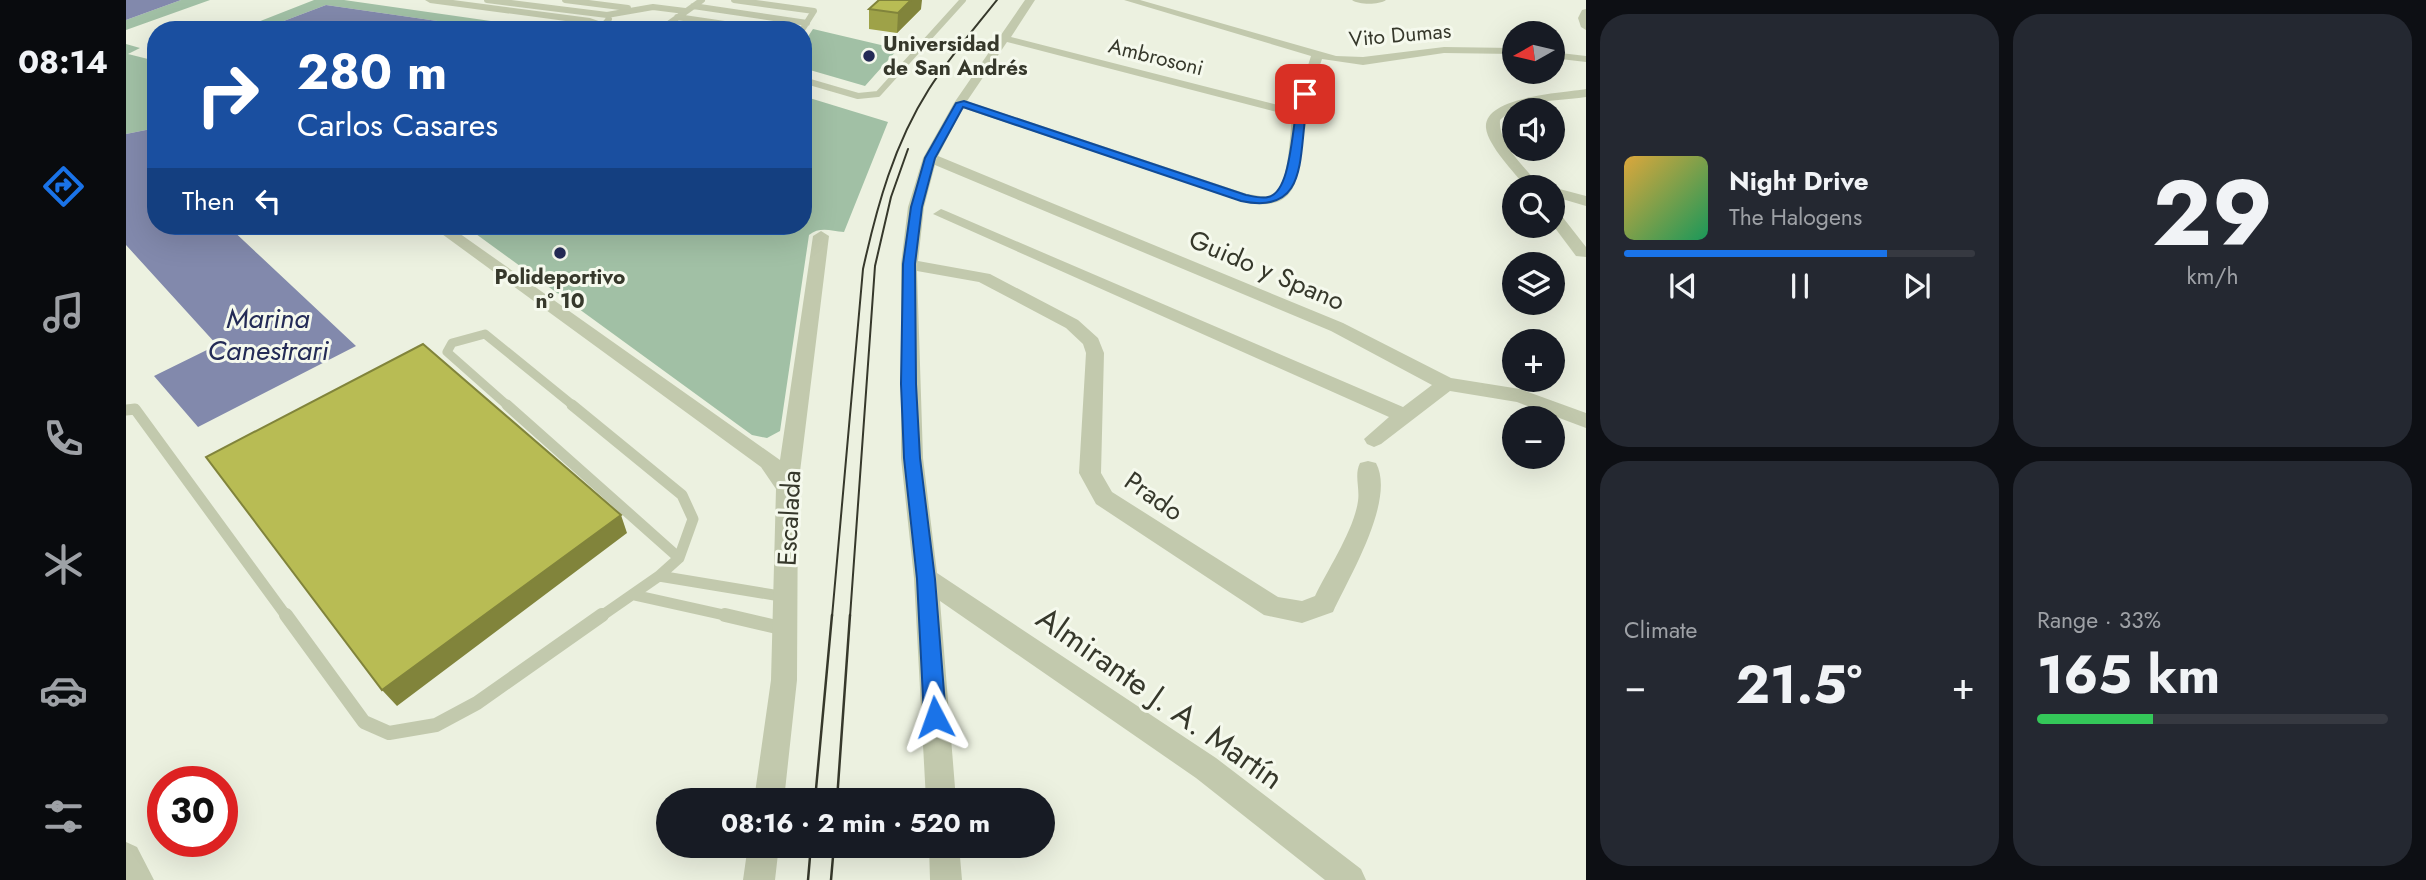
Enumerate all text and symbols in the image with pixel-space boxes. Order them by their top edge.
street label: Vito Dumas [1348,16,1452,54]
north arrow [1502,21,1564,84]
map controls [1502,21,1565,469]
place label: Universidad de San Andrés [883,29,1028,83]
street label: Ambrosoni [1105,31,1207,83]
text: 280 m [297,37,447,107]
text: 08:14 [18,39,108,85]
marker: Universidad de San Andrés [861,48,877,64]
icon: right [182,49,273,140]
pin [1275,64,1335,124]
icon: arrive [1286,75,1324,113]
button: sound [1502,98,1565,161]
text: Carlos Casares [297,102,498,148]
text: 29 [2152,148,2273,279]
icon: directions [39,162,88,211]
text: Night Drive [1729,162,1869,200]
button: search [1502,175,1565,238]
text: Then [182,182,235,220]
icon: left [249,182,287,220]
text: The Halogens [1729,200,1862,234]
street label: Guido y Spano [1183,220,1351,320]
marker: Polideportivo n° 10 [552,245,568,261]
button: layers [1502,252,1565,315]
text: km/h [2187,259,2238,293]
place label: Polideportivo n° 10 [495,262,625,316]
icon: previous [1664,267,1702,305]
icon: pause [1781,267,1819,305]
icon: next [1898,267,1936,305]
icon: music [39,288,88,337]
water label: Marina Canestrari [207,298,329,371]
button: + [1502,329,1565,392]
button: − [1502,406,1565,469]
icon: phone [39,414,88,463]
street label: Prado [1117,462,1191,530]
street label: Escalada [768,469,810,567]
icon: climate [39,540,88,589]
street label: Almirante J. A. Martín [1027,595,1293,801]
text: Range · 33% [2037,603,2161,637]
text: Climate [1624,613,1697,647]
text: 165 km [2037,637,2220,713]
text: 21.5° [1736,647,1862,723]
text: − [1624,658,1646,713]
text: + [1952,658,1975,713]
icon: car [39,666,88,715]
position arrow [898,680,972,754]
speed limit sign: 30 [147,766,238,857]
icon: filters [39,792,88,841]
text: 08:16 · 2 min · 520 m [721,804,990,842]

